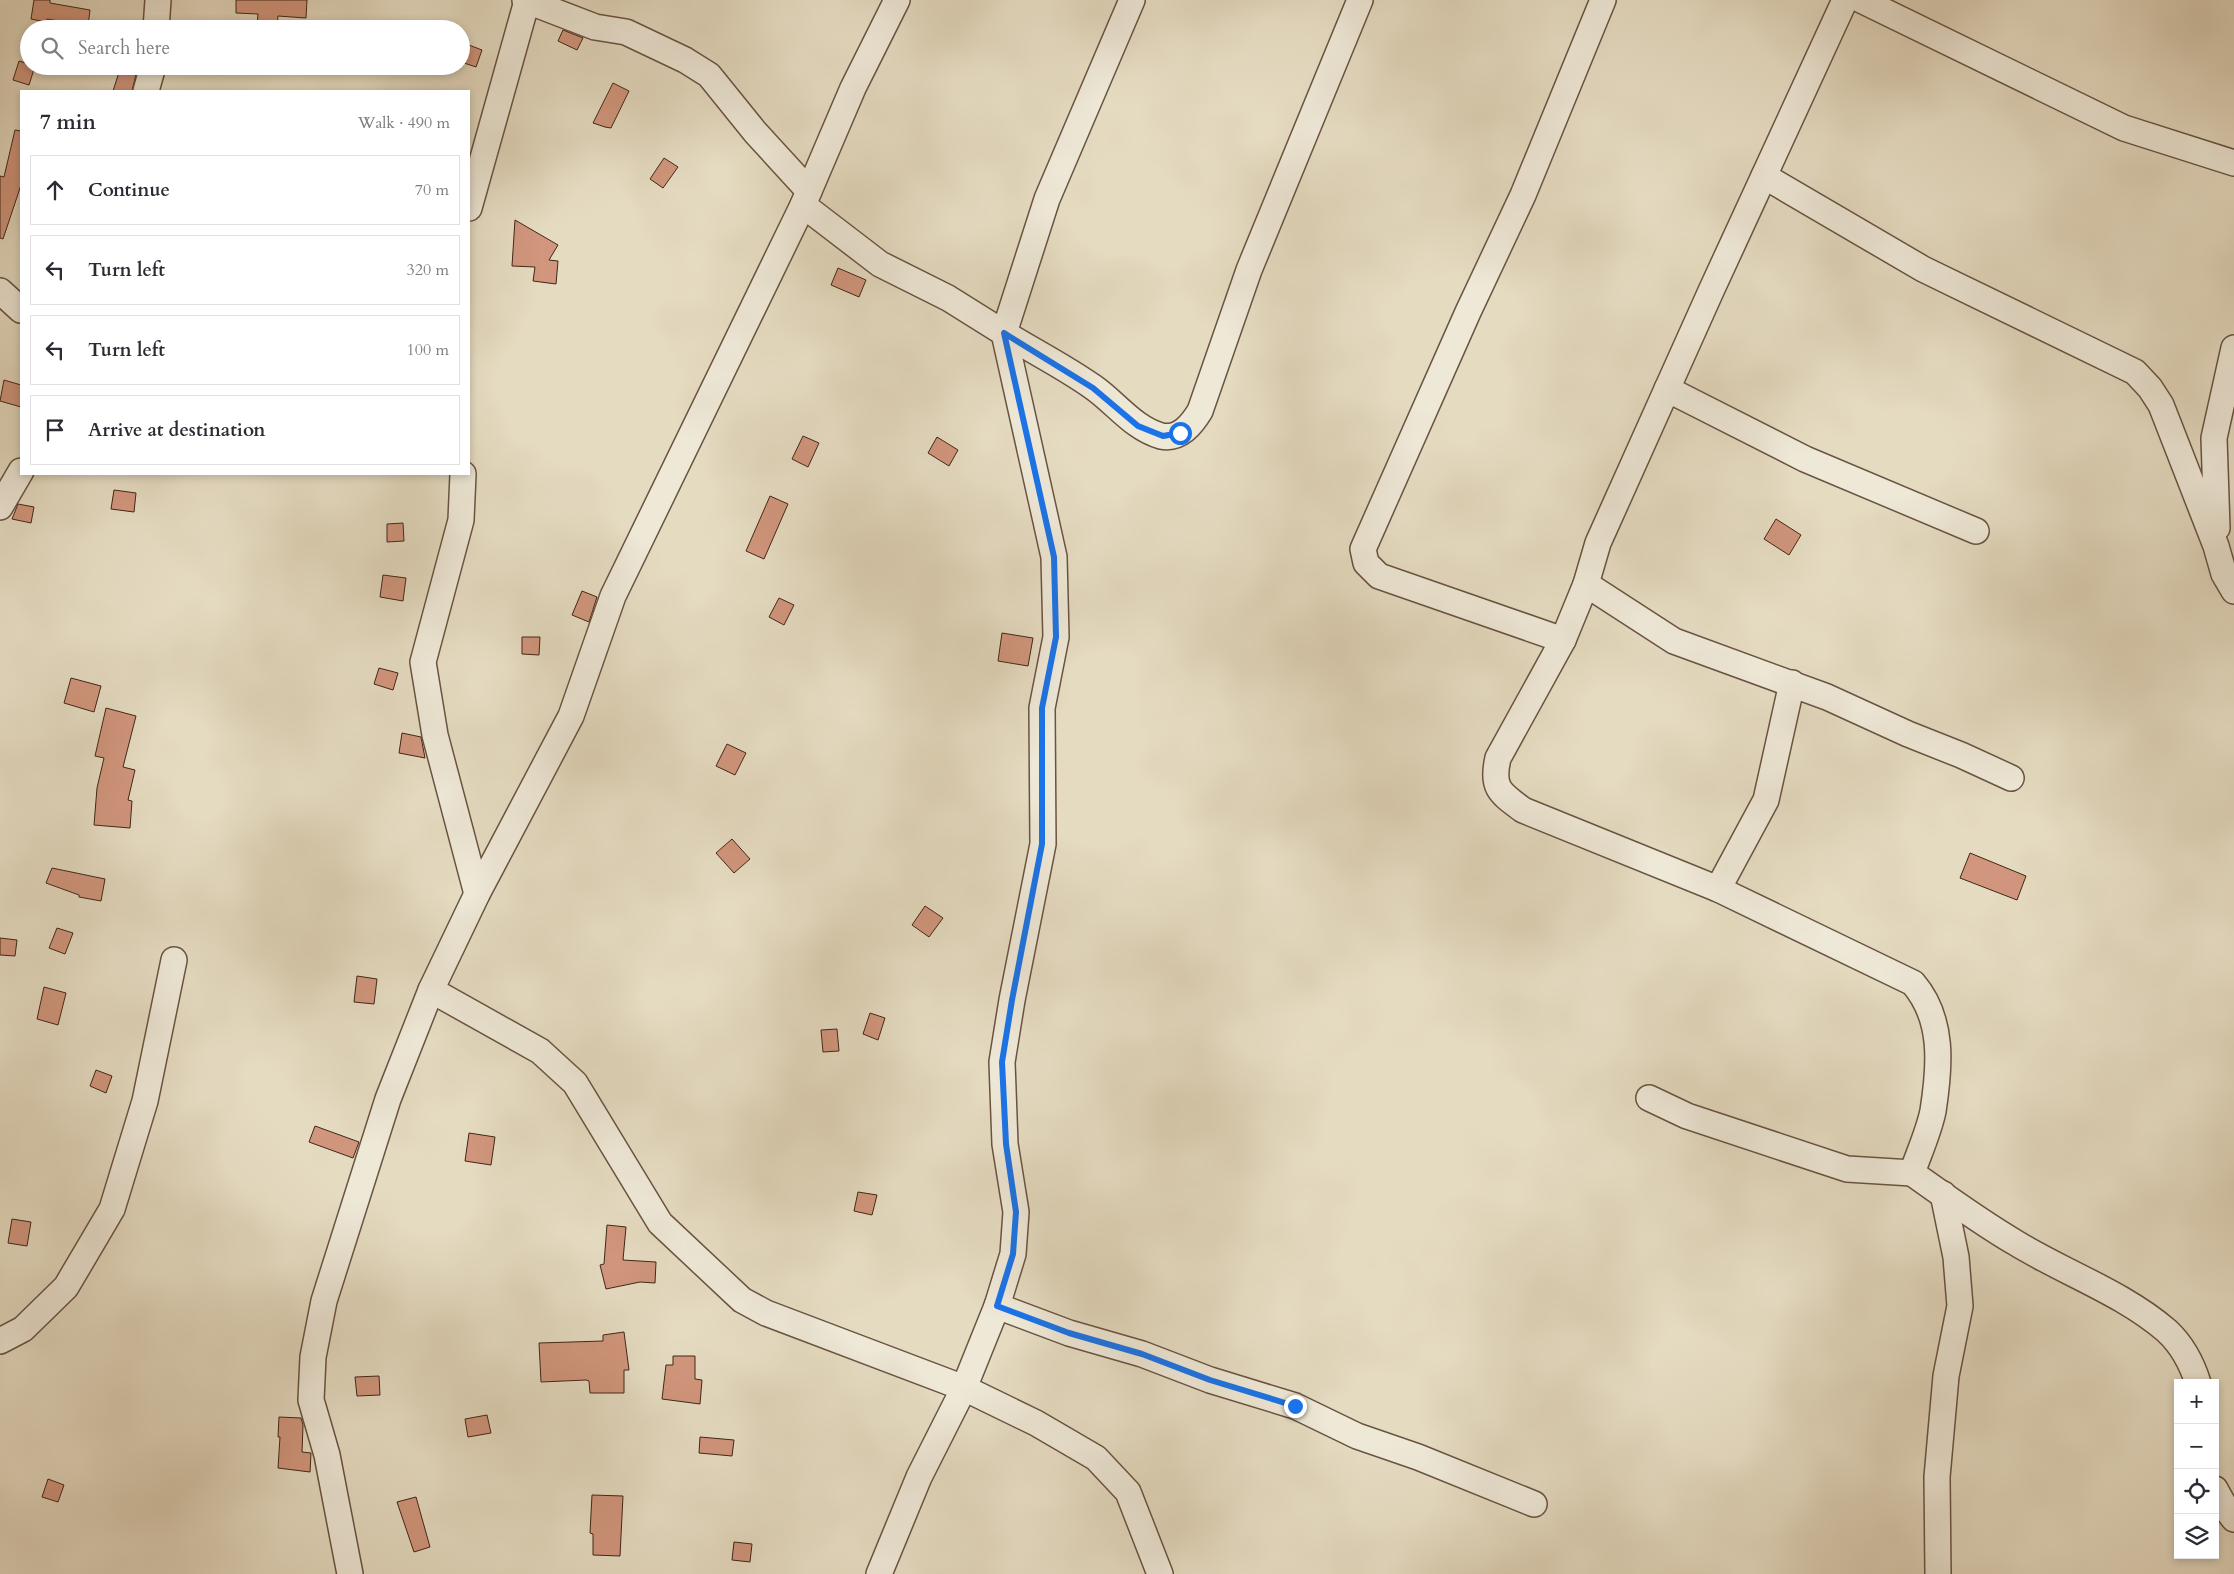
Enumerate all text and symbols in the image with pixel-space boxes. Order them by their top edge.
search box [20,20,470,75]
icon: search [38,34,66,62]
text: Search here [78,35,170,61]
text: 7 min [40,108,96,137]
text: Walk · 490 m [358,112,450,134]
icon: ahead [41,176,69,204]
text: Continue [88,177,170,203]
text: 70 m [415,179,449,201]
icon: left [41,256,69,284]
text: Turn left [88,257,165,283]
text: 320 m [407,259,449,281]
icon: left [41,336,69,364]
text: Turn left [88,337,165,363]
text: 100 m [407,339,449,361]
icon: arrive [41,416,69,444]
text: Arrive at destination [88,417,265,443]
route start [1169,422,1192,445]
map controls [2174,1379,2219,1559]
button: + [2174,1379,2219,1424]
route end [1284,1395,1307,1418]
button: − [2174,1424,2219,1469]
button: locate [2174,1469,2219,1514]
button: layers [2174,1514,2219,1559]

